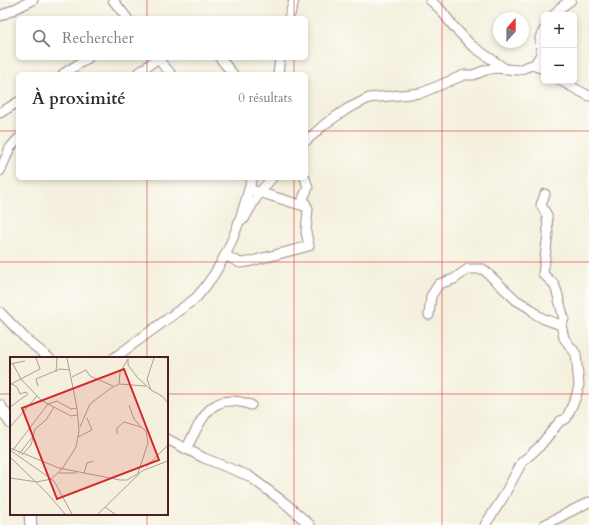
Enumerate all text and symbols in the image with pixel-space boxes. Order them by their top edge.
north arrow [493,12,529,48]
map controls [541,12,577,84]
button: + [541,12,577,48]
search box [16,16,308,60]
icon: search [30,27,52,49]
text: Rechercher [62,28,134,48]
button: − [541,48,577,84]
text: À proximité [32,87,126,110]
text: 0 résultats [238,89,292,107]
inset map [10,357,168,515]

